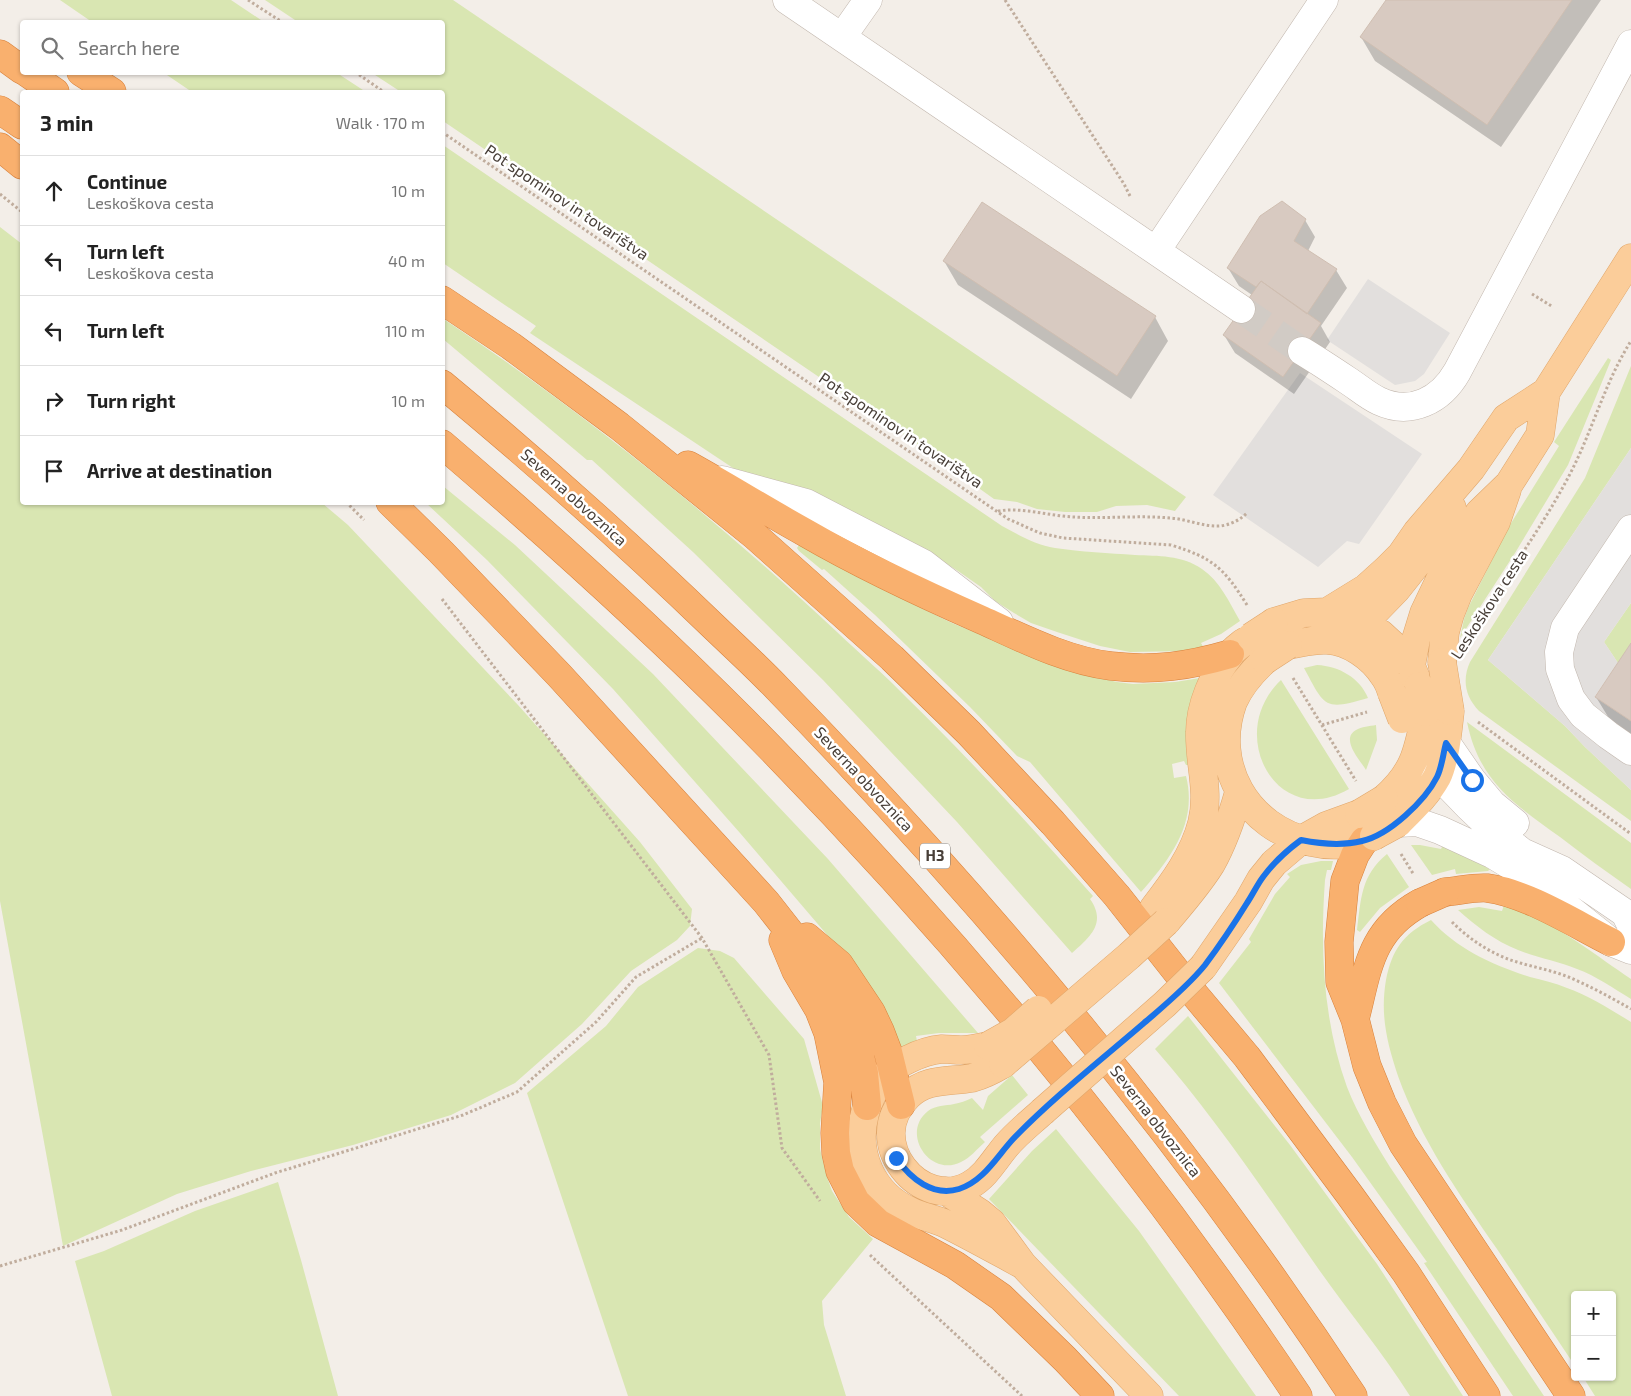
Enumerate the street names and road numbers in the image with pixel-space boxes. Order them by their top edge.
street label: Pot spominov in tovarištva [482,140,653,263]
street label: Pot spominov in tovarištva [816,368,987,491]
street label: Severna obvoznica [517,444,631,549]
street label: Leskoškova cesta [1446,545,1531,662]
street label: Severna obvoznica [811,722,918,835]
road number: H3 [920,844,950,868]
street label: Severna obvoznica [1107,1061,1206,1180]

